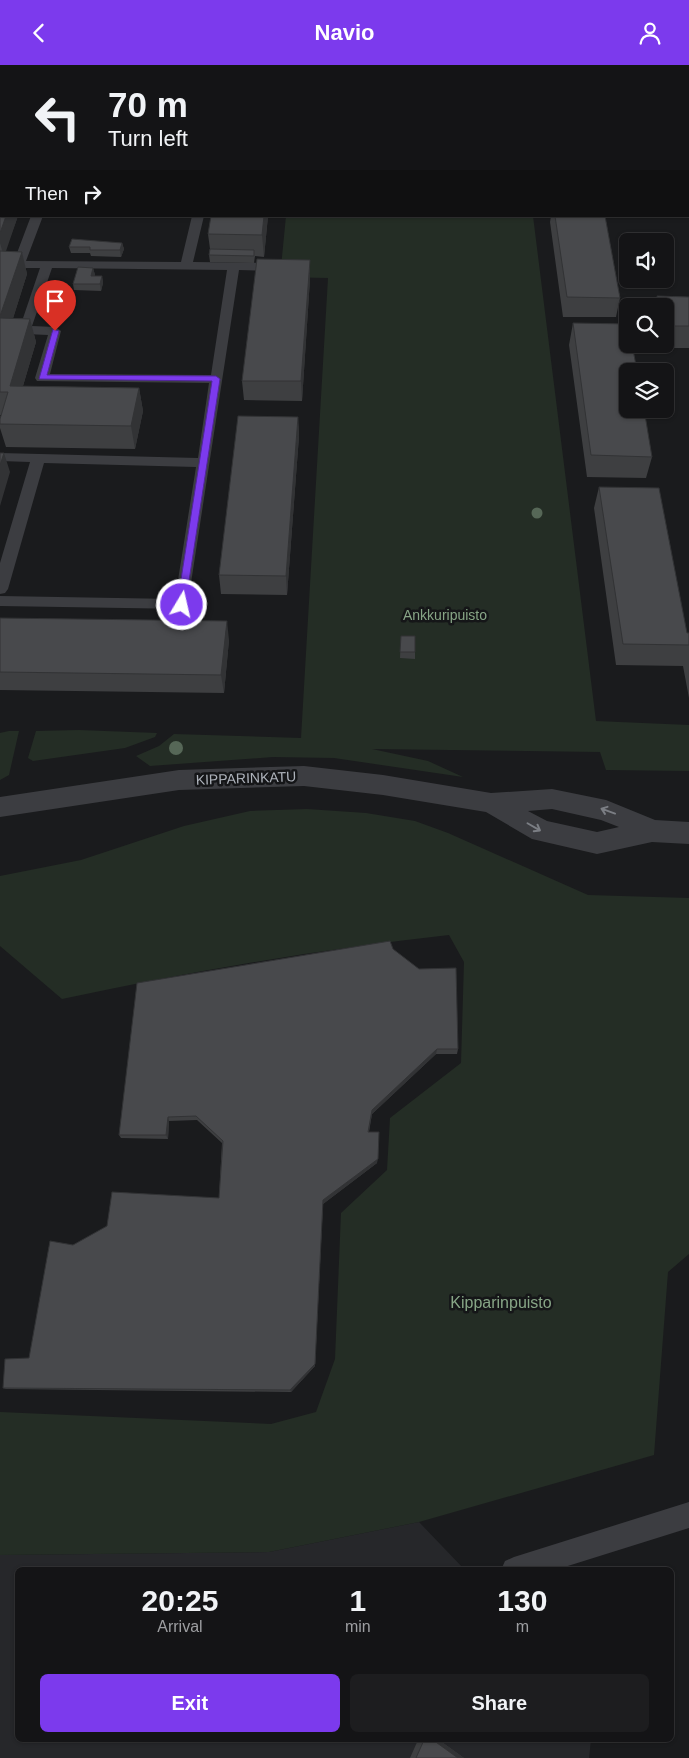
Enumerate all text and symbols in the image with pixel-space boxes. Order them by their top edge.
icon: back [25,19,53,47]
icon: person [636,19,664,47]
text: Navio [315,20,374,45]
icon: left [25,85,90,150]
text: 70 m [108,85,188,124]
text: Turn left [108,126,188,151]
icon: right [78,180,106,208]
text: Then [25,183,68,204]
map controls [619,233,674,418]
button: sound [619,233,674,288]
pin [34,280,76,331]
icon: arrive [41,287,69,315]
button: search [619,298,674,353]
button: layers [619,363,674,418]
position arrow [155,578,207,630]
park label: Ankkuripuisto [403,607,487,623]
street label: KIPPARINKATU [195,768,297,788]
one-way arrow [600,806,616,816]
one-way arrow [526,822,540,832]
park label: Kipparinpuisto [450,1294,552,1311]
text: 20:25 [142,1584,218,1617]
text: 1 [349,1584,366,1617]
text: 130 [497,1584,547,1617]
text: Arrival [157,1618,203,1635]
text: min [345,1618,371,1635]
text: m [516,1618,529,1635]
button: Exit [40,1674,340,1732]
button: Share [350,1674,649,1732]

